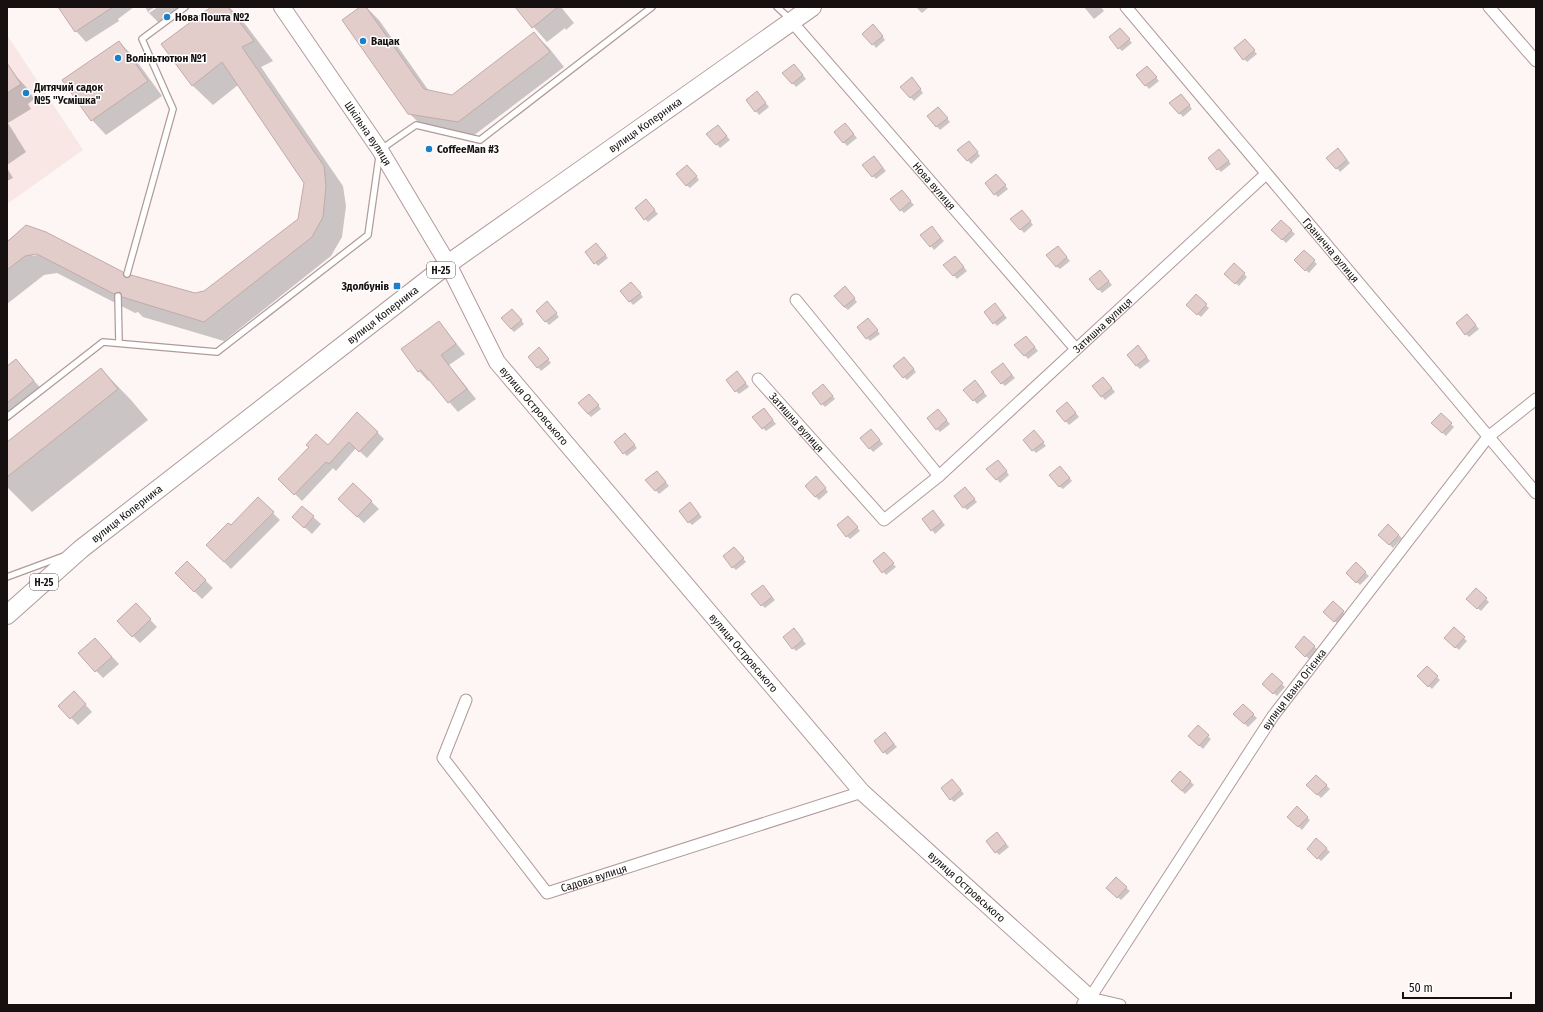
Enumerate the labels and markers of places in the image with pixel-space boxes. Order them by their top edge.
place label: Нова Пошта №2 [175,11,249,24]
marker: Нова Пошта №2 [162,12,172,22]
place label: Вацак [371,35,400,48]
marker: Вацак [358,36,368,46]
place label: Воліньтютюн №1 [126,52,207,65]
marker: Воліньтютюн №1 [113,53,123,63]
place label: Дитячий садок №5 "Усмішка" [33,81,103,107]
marker: Дитячий садок №5 "Усмішка" [21,88,31,98]
place label: CoffeeMan #3 [437,143,499,156]
marker: CoffeeMan #3 [424,144,434,154]
place label: Здолбунів [340,280,389,293]
marker: Здолбунів [392,281,402,291]

